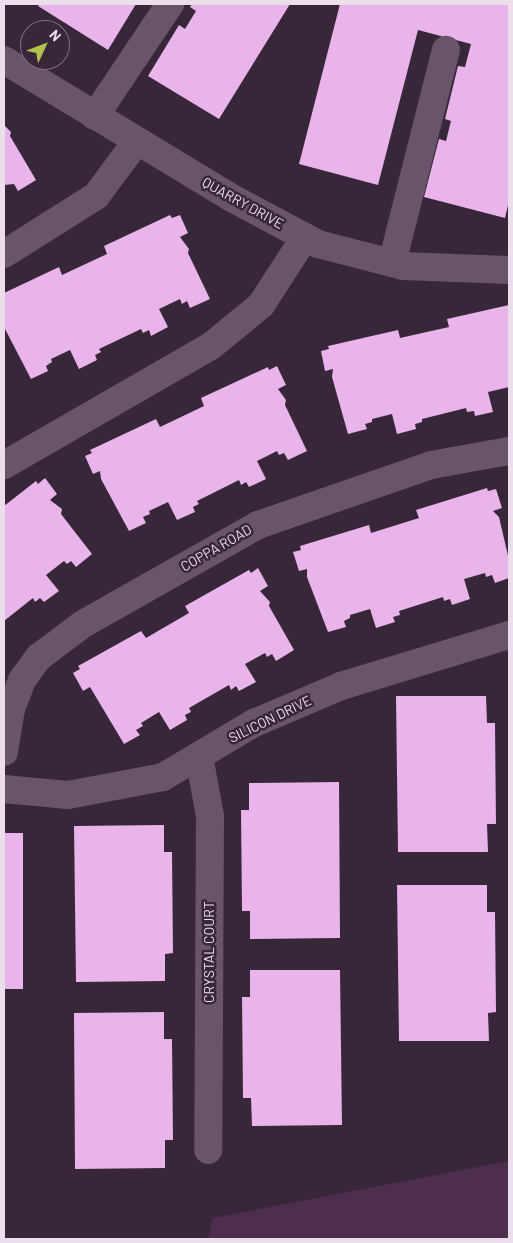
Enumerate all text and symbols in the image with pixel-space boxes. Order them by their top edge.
north arrow [20,20,70,70]
text: N [46,26,65,44]
street label: QUARRY DRIVE [199,174,287,232]
street label: COPPA ROAD [178,521,254,575]
street label: SILICON DRIVE [226,692,314,746]
street label: CRYSTAL COURT [201,901,217,1003]

